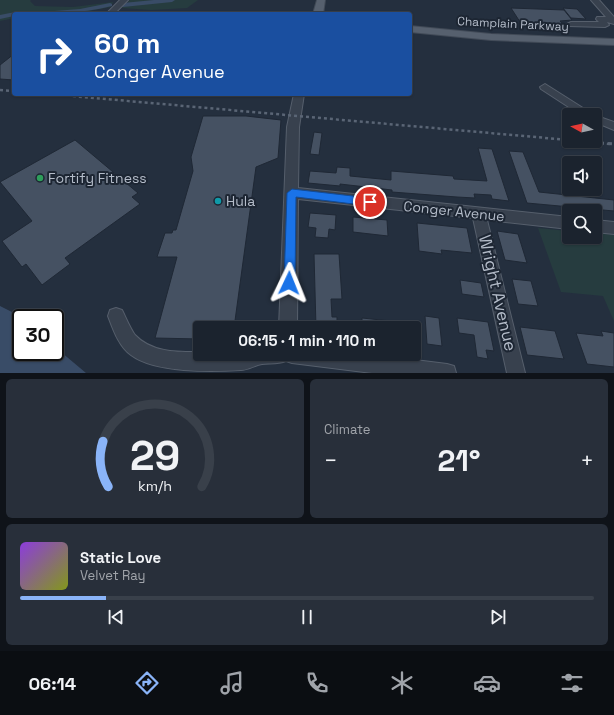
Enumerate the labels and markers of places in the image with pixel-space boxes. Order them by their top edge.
place label: Fortify Fitness [48,169,147,187]
marker: Fortify Fitness [35,173,45,183]
pin [353,185,387,219]
place label: Hula [226,192,255,210]
marker: Hula [213,196,223,206]

